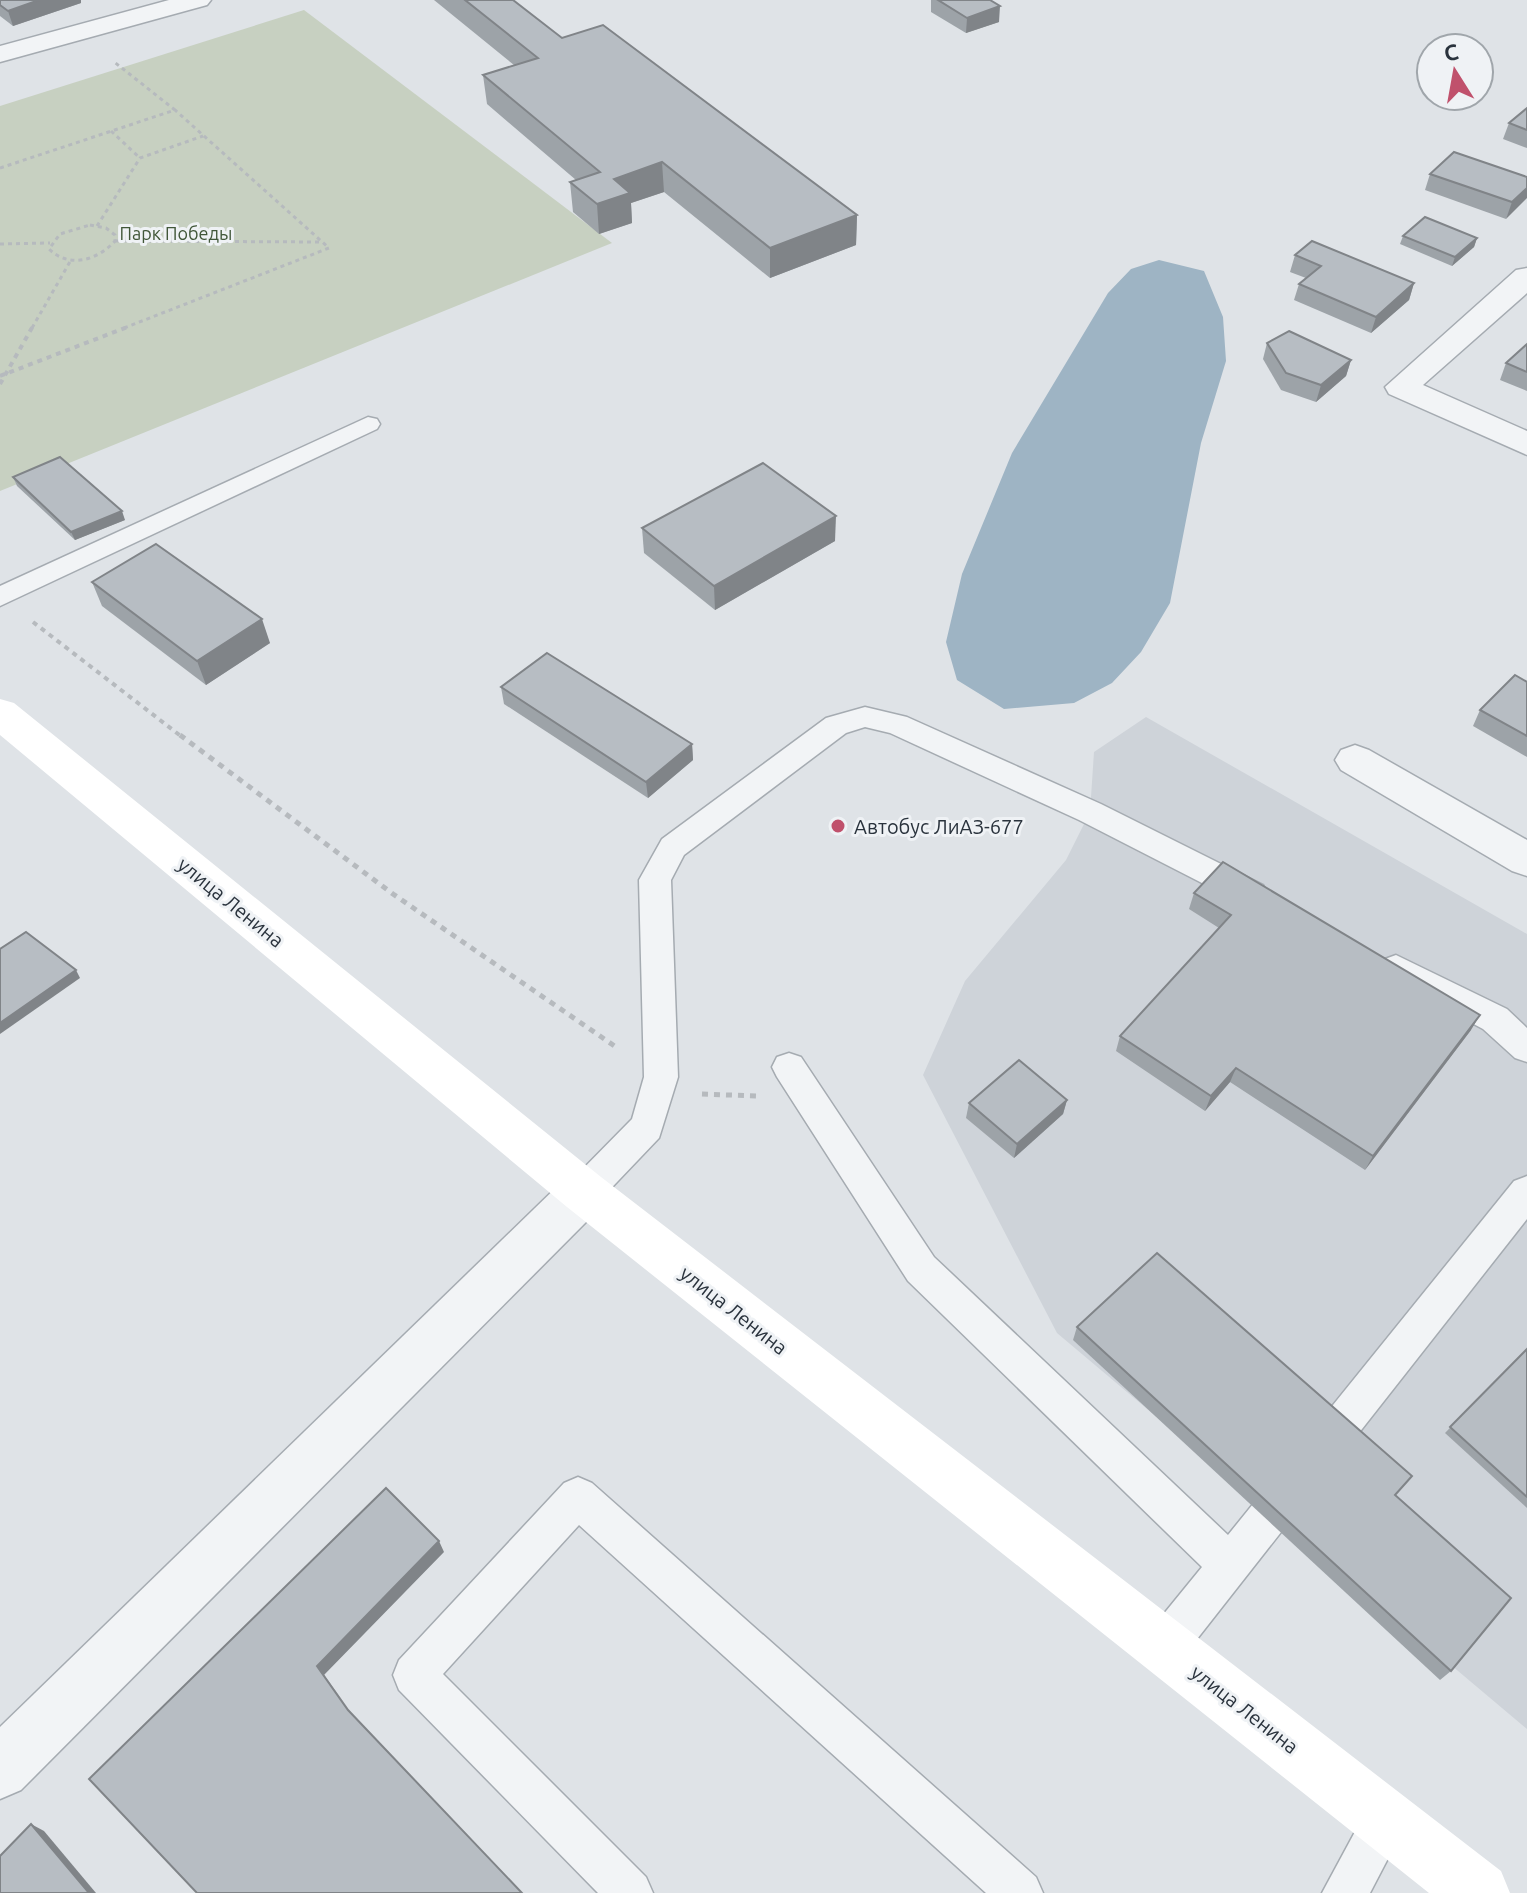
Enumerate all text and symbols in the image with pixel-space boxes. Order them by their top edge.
north arrow [1415,32,1495,112]
text: С [1442,38,1460,65]
park label: Парк Победы [120,223,232,243]
place label: Автобус ЛиАЗ-677 [854,815,1024,838]
marker: Автобус ЛиАЗ-677 [829,817,847,835]
street label: улица Ленина [173,852,289,952]
street label: улица Ленина [676,1261,792,1359]
street label: улица Ленина [1187,1660,1303,1758]

